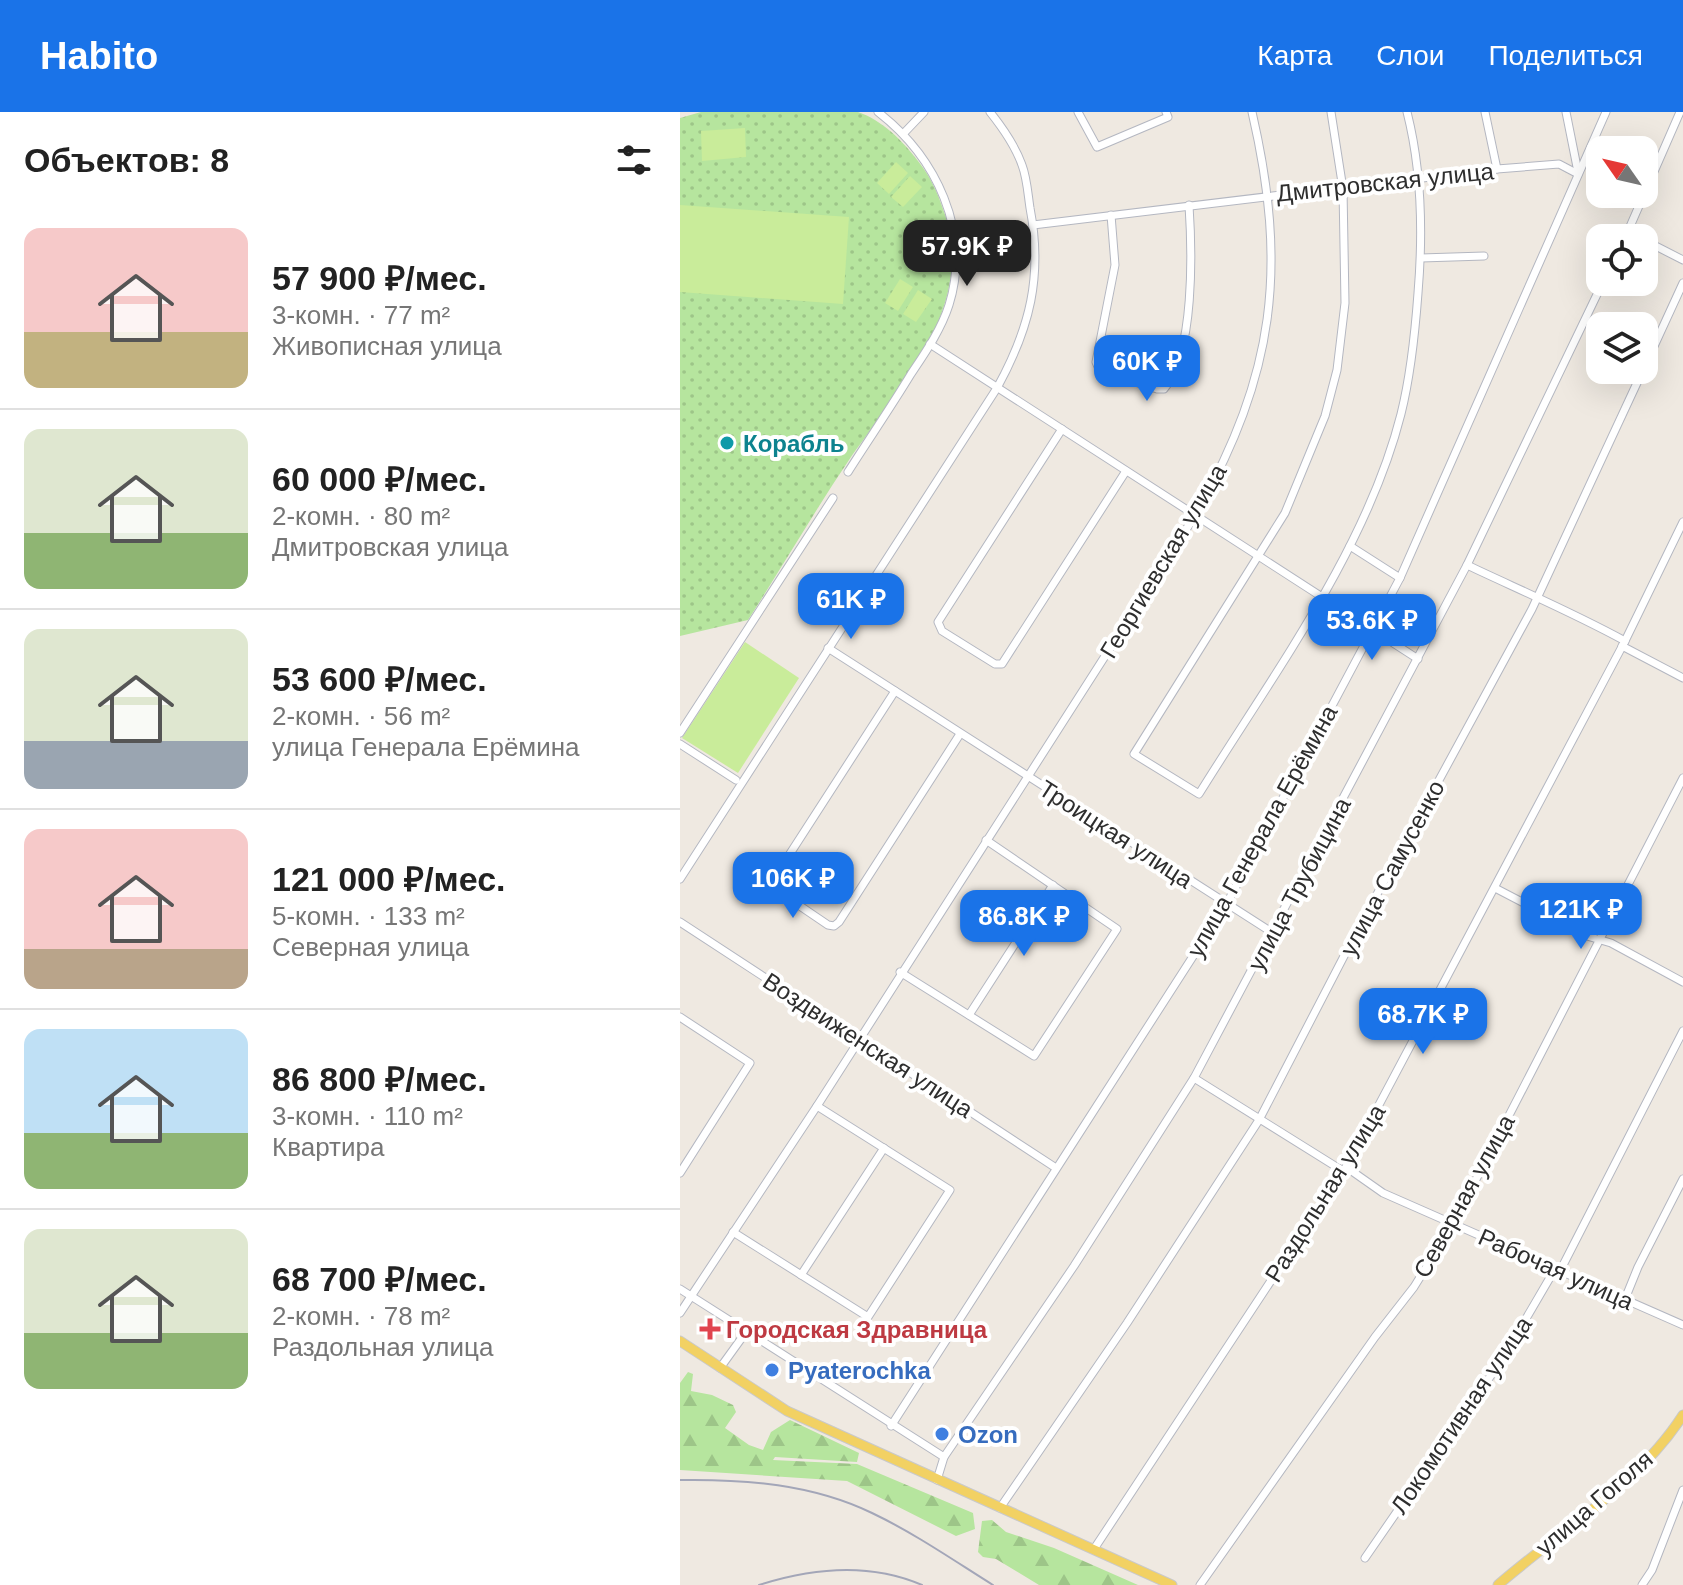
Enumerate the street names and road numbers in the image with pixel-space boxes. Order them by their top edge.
street label: Дмитровская улица [1275,157,1496,207]
street label: Георгиевская улица [1094,459,1232,663]
street label: улица Генерала Ерёмина [1181,700,1343,962]
street label: Троицкая улица [1034,774,1198,894]
street label: улица Самусенко [1334,776,1450,960]
street label: улица Трубицина [1242,792,1356,975]
street label: Воздвиженская улица [758,967,978,1123]
street label: Раздольная улица [1259,1099,1391,1287]
street label: Северная улица [1408,1109,1520,1282]
street label: Рабочая улица [1474,1223,1638,1315]
street label: Локомотивная улица [1385,1311,1537,1519]
street label: улица Гоголя [1530,1445,1658,1561]

